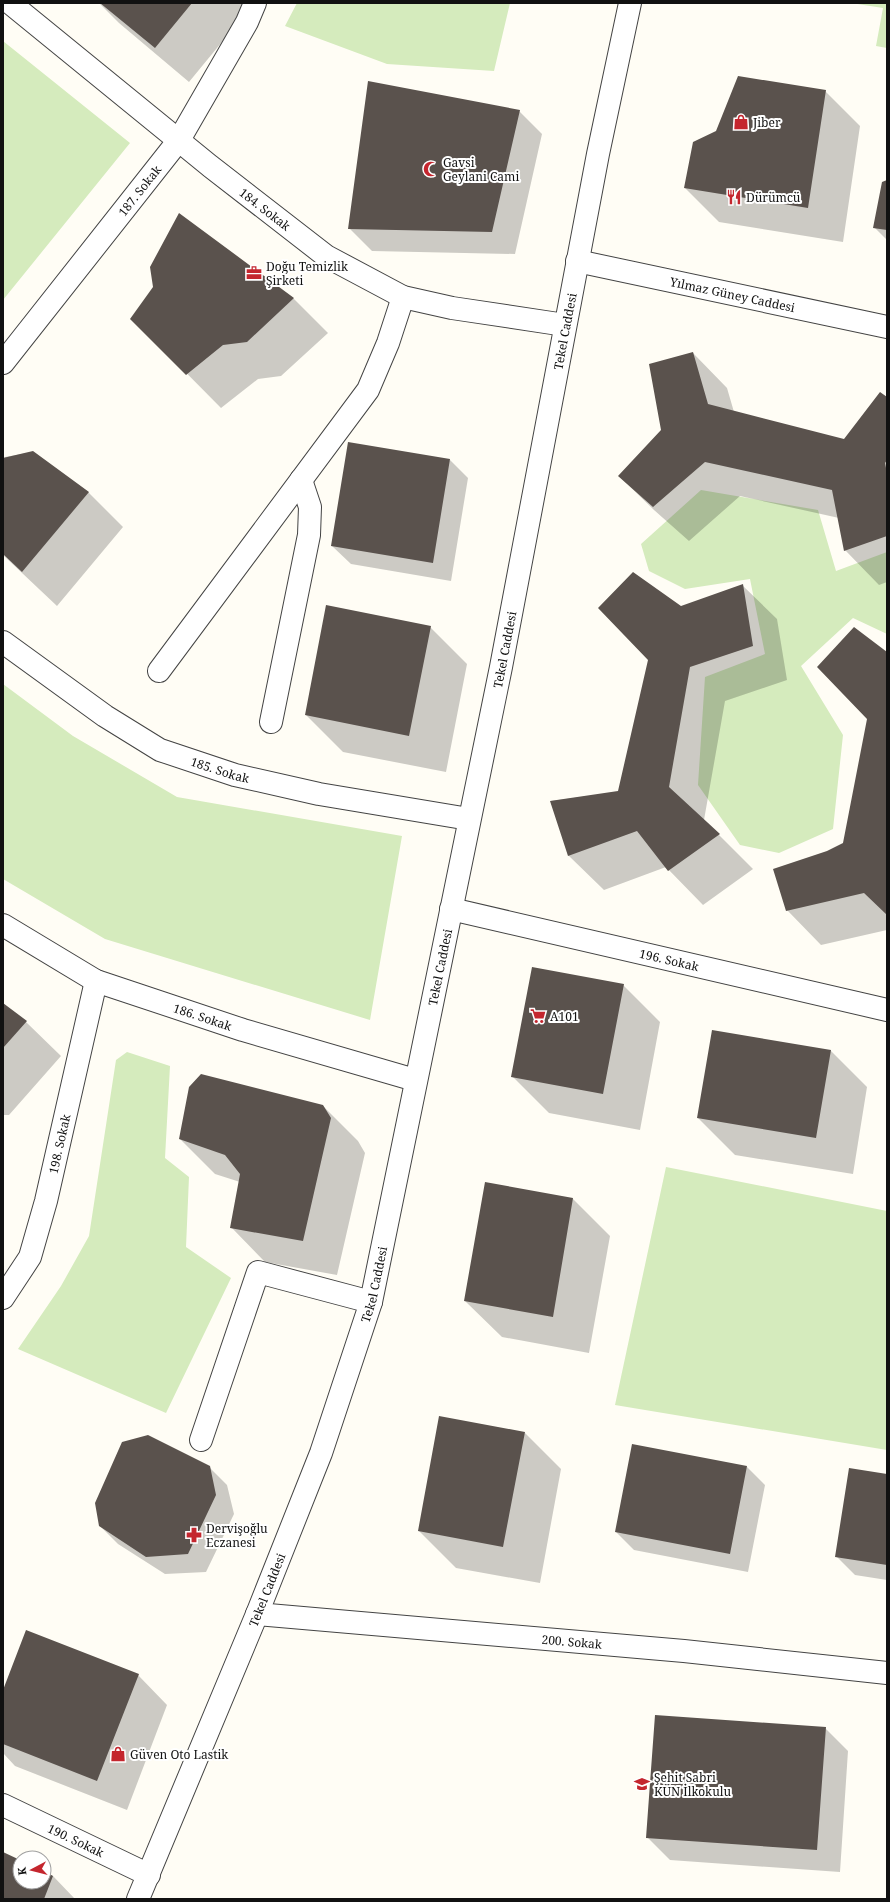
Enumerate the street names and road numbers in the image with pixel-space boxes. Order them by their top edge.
street label: 187. Sokak [114,160,165,219]
street label: 184. Sokak [236,184,295,235]
street label: Yılmaz Güney Caddesi [667,272,797,316]
street label: Tekel Caddesi [549,291,580,371]
street label: Tekel Caddesi [488,610,520,690]
street label: 185. Sokak [189,752,252,787]
street label: Tekel Caddesi [423,927,456,1007]
street label: 196. Sokak [638,944,702,975]
street label: 186. Sokak [171,999,235,1035]
street label: 198. Sokak [44,1111,74,1175]
street label: Tekel Caddesi [356,1245,391,1325]
street label: Tekel Caddesi [244,1550,289,1629]
street label: 200. Sokak [541,1630,604,1652]
street label: 190. Sokak [45,1819,108,1861]

